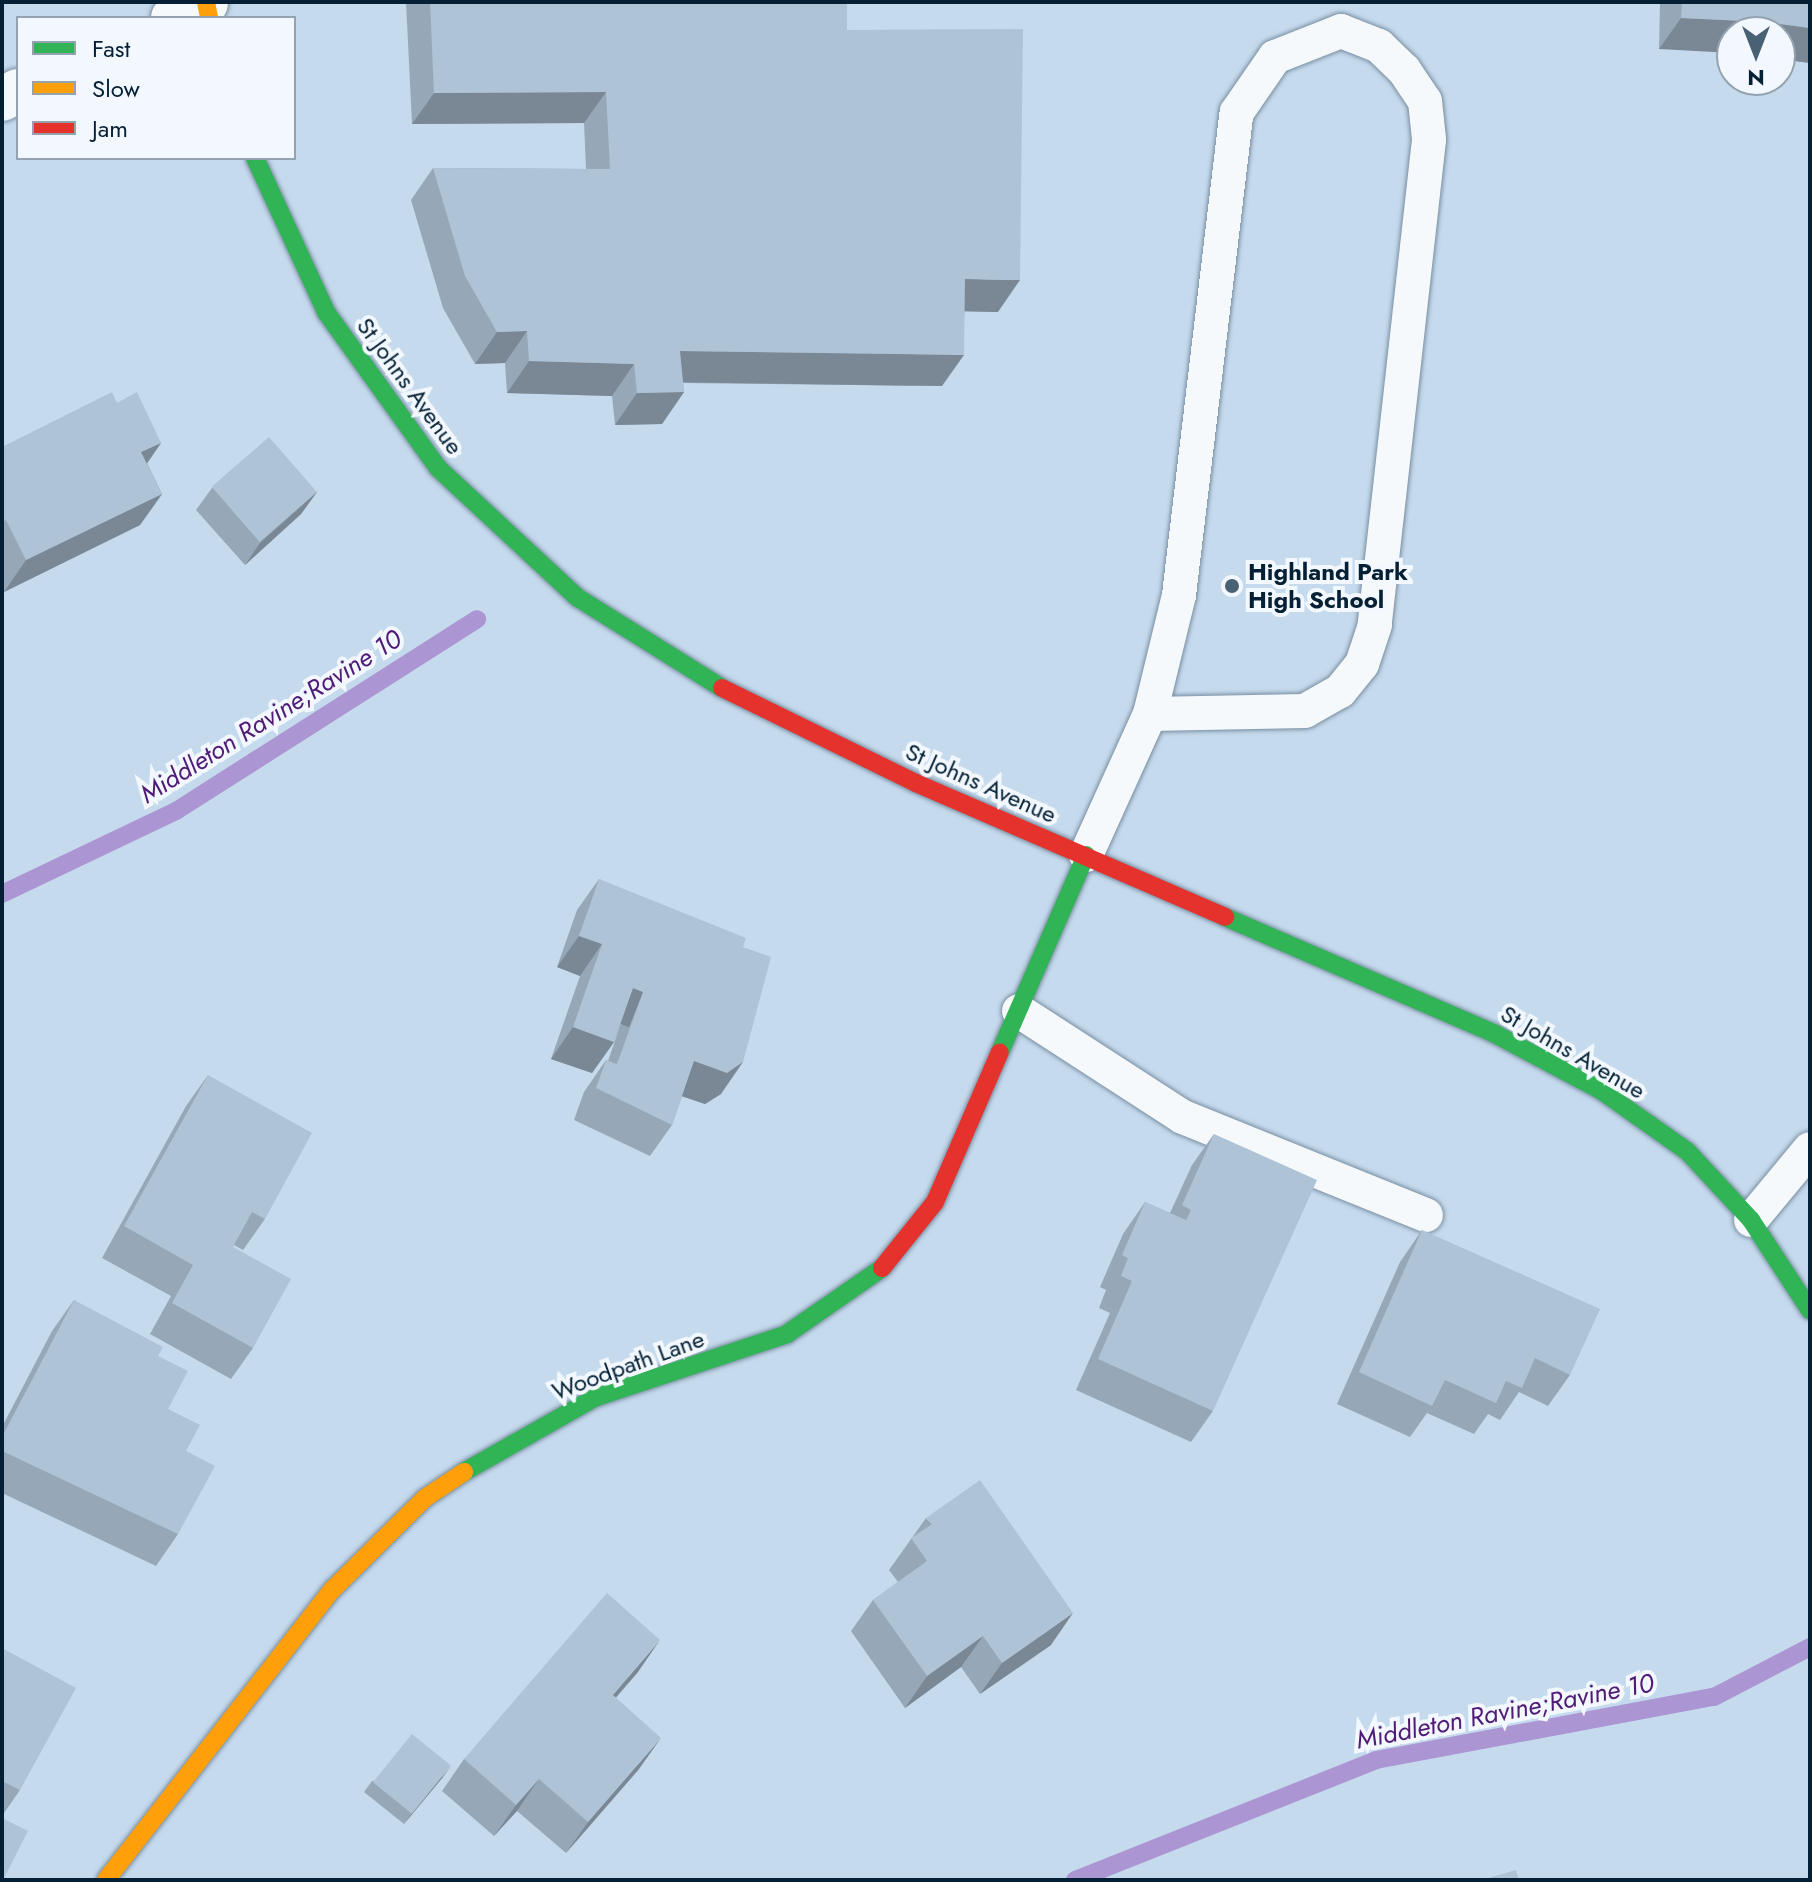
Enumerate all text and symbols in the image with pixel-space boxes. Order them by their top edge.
legend [16,16,296,160]
north arrow [1716,16,1796,96]
text: Fast [92,31,130,66]
text: N [1747,62,1765,94]
text: Slow [92,71,140,106]
text: Jam [92,111,128,146]
street label: St Johns Avenue [351,312,469,460]
place label: Highland Park High School [1248,558,1408,614]
marker: Highland Park High School [1223,577,1241,595]
water label: Middleton Ravine;Ravine 10 [134,624,408,810]
street label: St Johns Avenue [901,737,1061,829]
street label: St Johns Avenue [1496,999,1650,1105]
street label: Woodpath Lane [548,1324,708,1406]
water label: Middleton Ravine;Ravine 10 [1354,1668,1656,1756]

